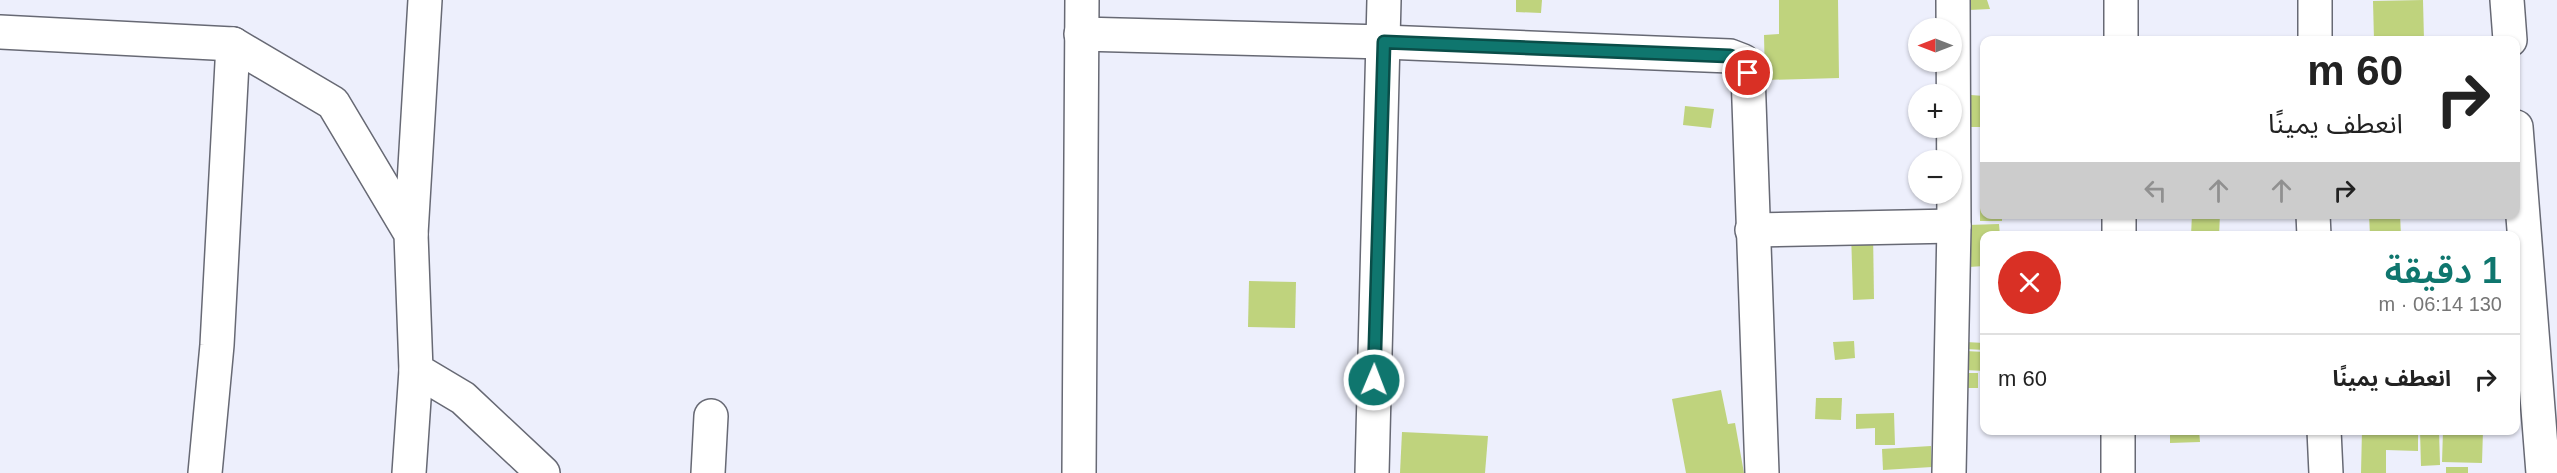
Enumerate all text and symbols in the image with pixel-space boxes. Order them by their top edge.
north arrow [1908,18,1962,72]
map controls [1908,18,1962,204]
pin [1722,47,1773,98]
text: 60 m [2307,47,2403,94]
icon: arrive [1731,56,1764,89]
icon: right [2424,60,2502,138]
button: + [1908,84,1962,138]
text: انعطف يمينًا [2268,109,2403,139]
button: − [1908,150,1962,204]
icon: left [2139,174,2172,207]
icon: ahead [2202,174,2235,207]
icon: ahead [2265,174,2298,207]
icon: right [2328,174,2361,207]
text: 1 دقيقة [2385,250,2502,291]
button: close [1998,251,2061,314]
text: 130 m · 06:14 [2379,293,2502,315]
position arrow [1342,348,1406,412]
icon: right [2469,363,2502,396]
text: 60 m [1998,366,2047,391]
text: انعطف يمينًا [2332,366,2451,391]

